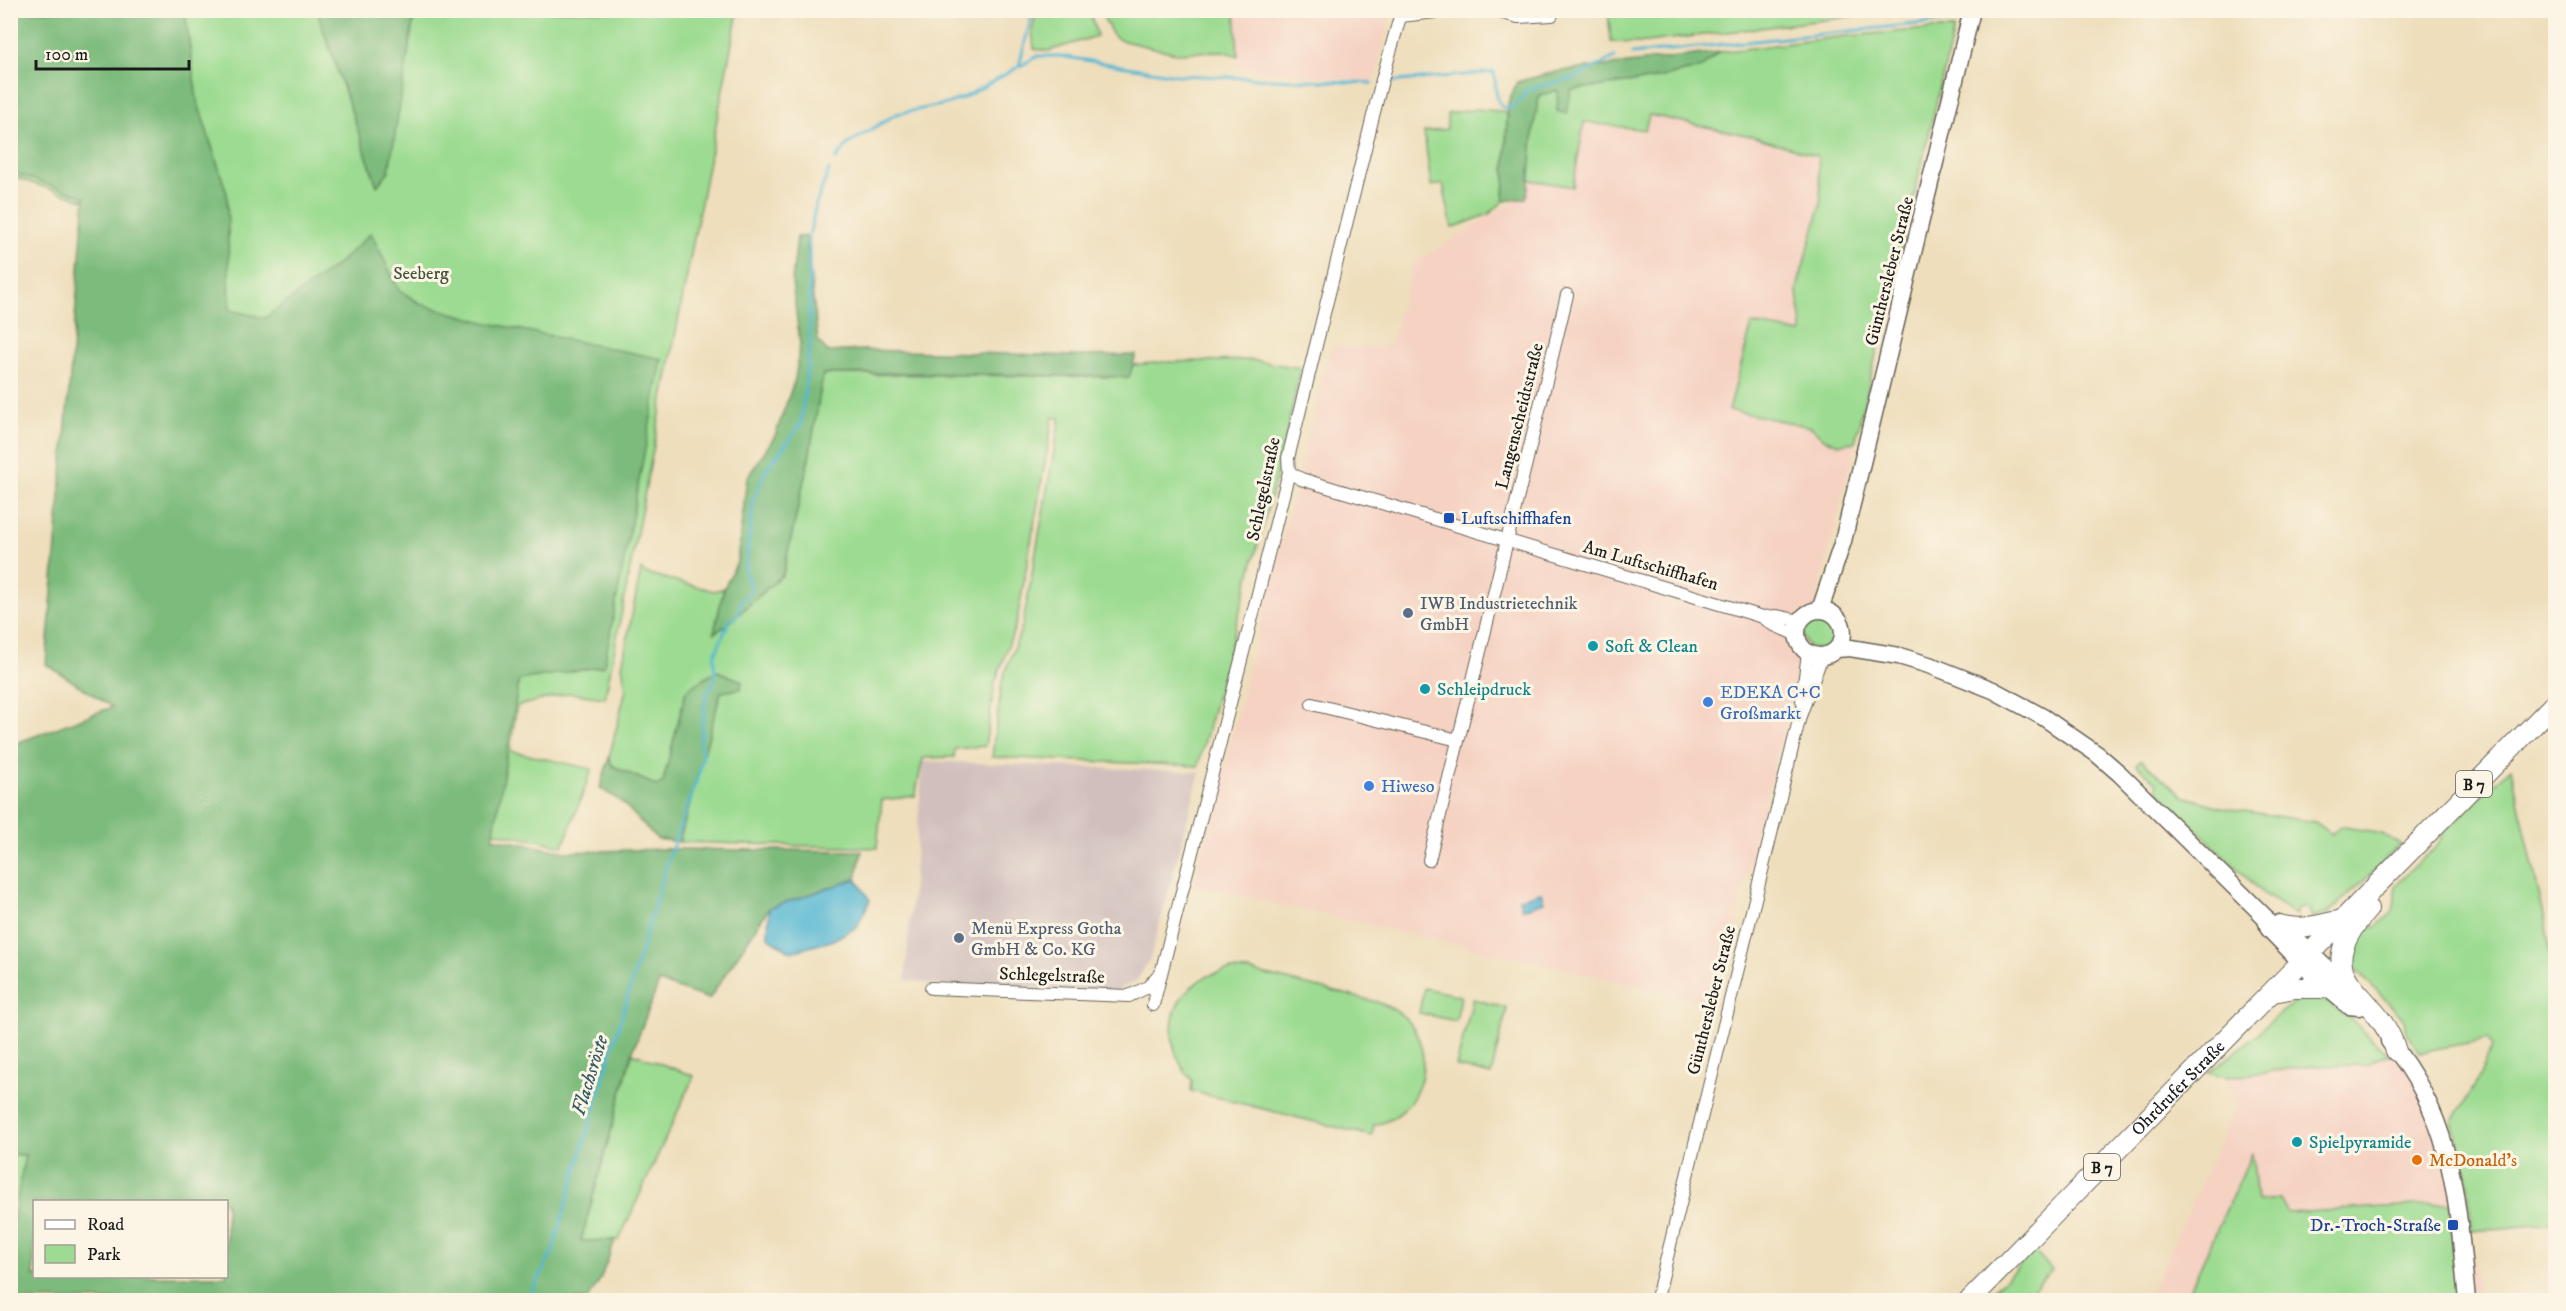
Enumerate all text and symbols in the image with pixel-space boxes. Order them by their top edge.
scale bar [36,33,189,71]
text: 100 m [45,44,88,66]
street label: Günthersleber Straße [1861,194,1919,348]
park label: Seeberg [393,263,449,285]
street label: Langenscheidtstraße [1491,341,1549,492]
street label: Schlegelstraße [1242,435,1286,543]
place label: Luftschiffhafen [1461,508,1572,530]
marker: Luftschiffhafen [1442,511,1456,525]
street label: Am Luftschiffhafen [1581,536,1721,596]
place label: IWB Industrietechnik GmbH [1420,593,1578,636]
marker: IWB Industrietechnik GmbH [1401,606,1415,620]
place label: Soft & Clean [1605,636,1699,658]
marker: Soft & Clean [1586,639,1600,653]
place label: Schleipdruck [1437,679,1531,701]
marker: Schleipdruck [1418,682,1432,696]
place label: EDEKA C+C Großmarkt [1720,682,1821,725]
marker: EDEKA C+C Großmarkt [1701,695,1715,709]
road number: B 7 [2456,771,2492,797]
place label: Hiweso [1381,776,1435,798]
marker: Hiweso [1362,779,1376,793]
place label: Menü Express Gotha GmbH & Co. KG [971,918,1122,961]
street label: Günthersleber Straße [1683,923,1741,1077]
marker: Menü Express Gotha GmbH & Co. KG [952,931,966,945]
street label: Schlegelstraße [999,963,1105,989]
water label: Flachsröste [566,1031,615,1118]
street label: Ohrdrufer Straße [2127,1036,2230,1141]
place label: Spielpyramide [2309,1132,2412,1154]
marker: Spielpyramide [2290,1135,2304,1149]
place label: McDonald's [2429,1150,2517,1172]
marker: McDonald's [2410,1153,2424,1167]
road number: B 7 [2084,1154,2120,1180]
legend [33,1200,228,1278]
text: Road [87,1214,124,1236]
place label: Dr.-Troch-Straße [2310,1215,2441,1237]
marker: Dr.-Troch-Straße [2446,1218,2460,1232]
text: Park [87,1244,121,1266]

